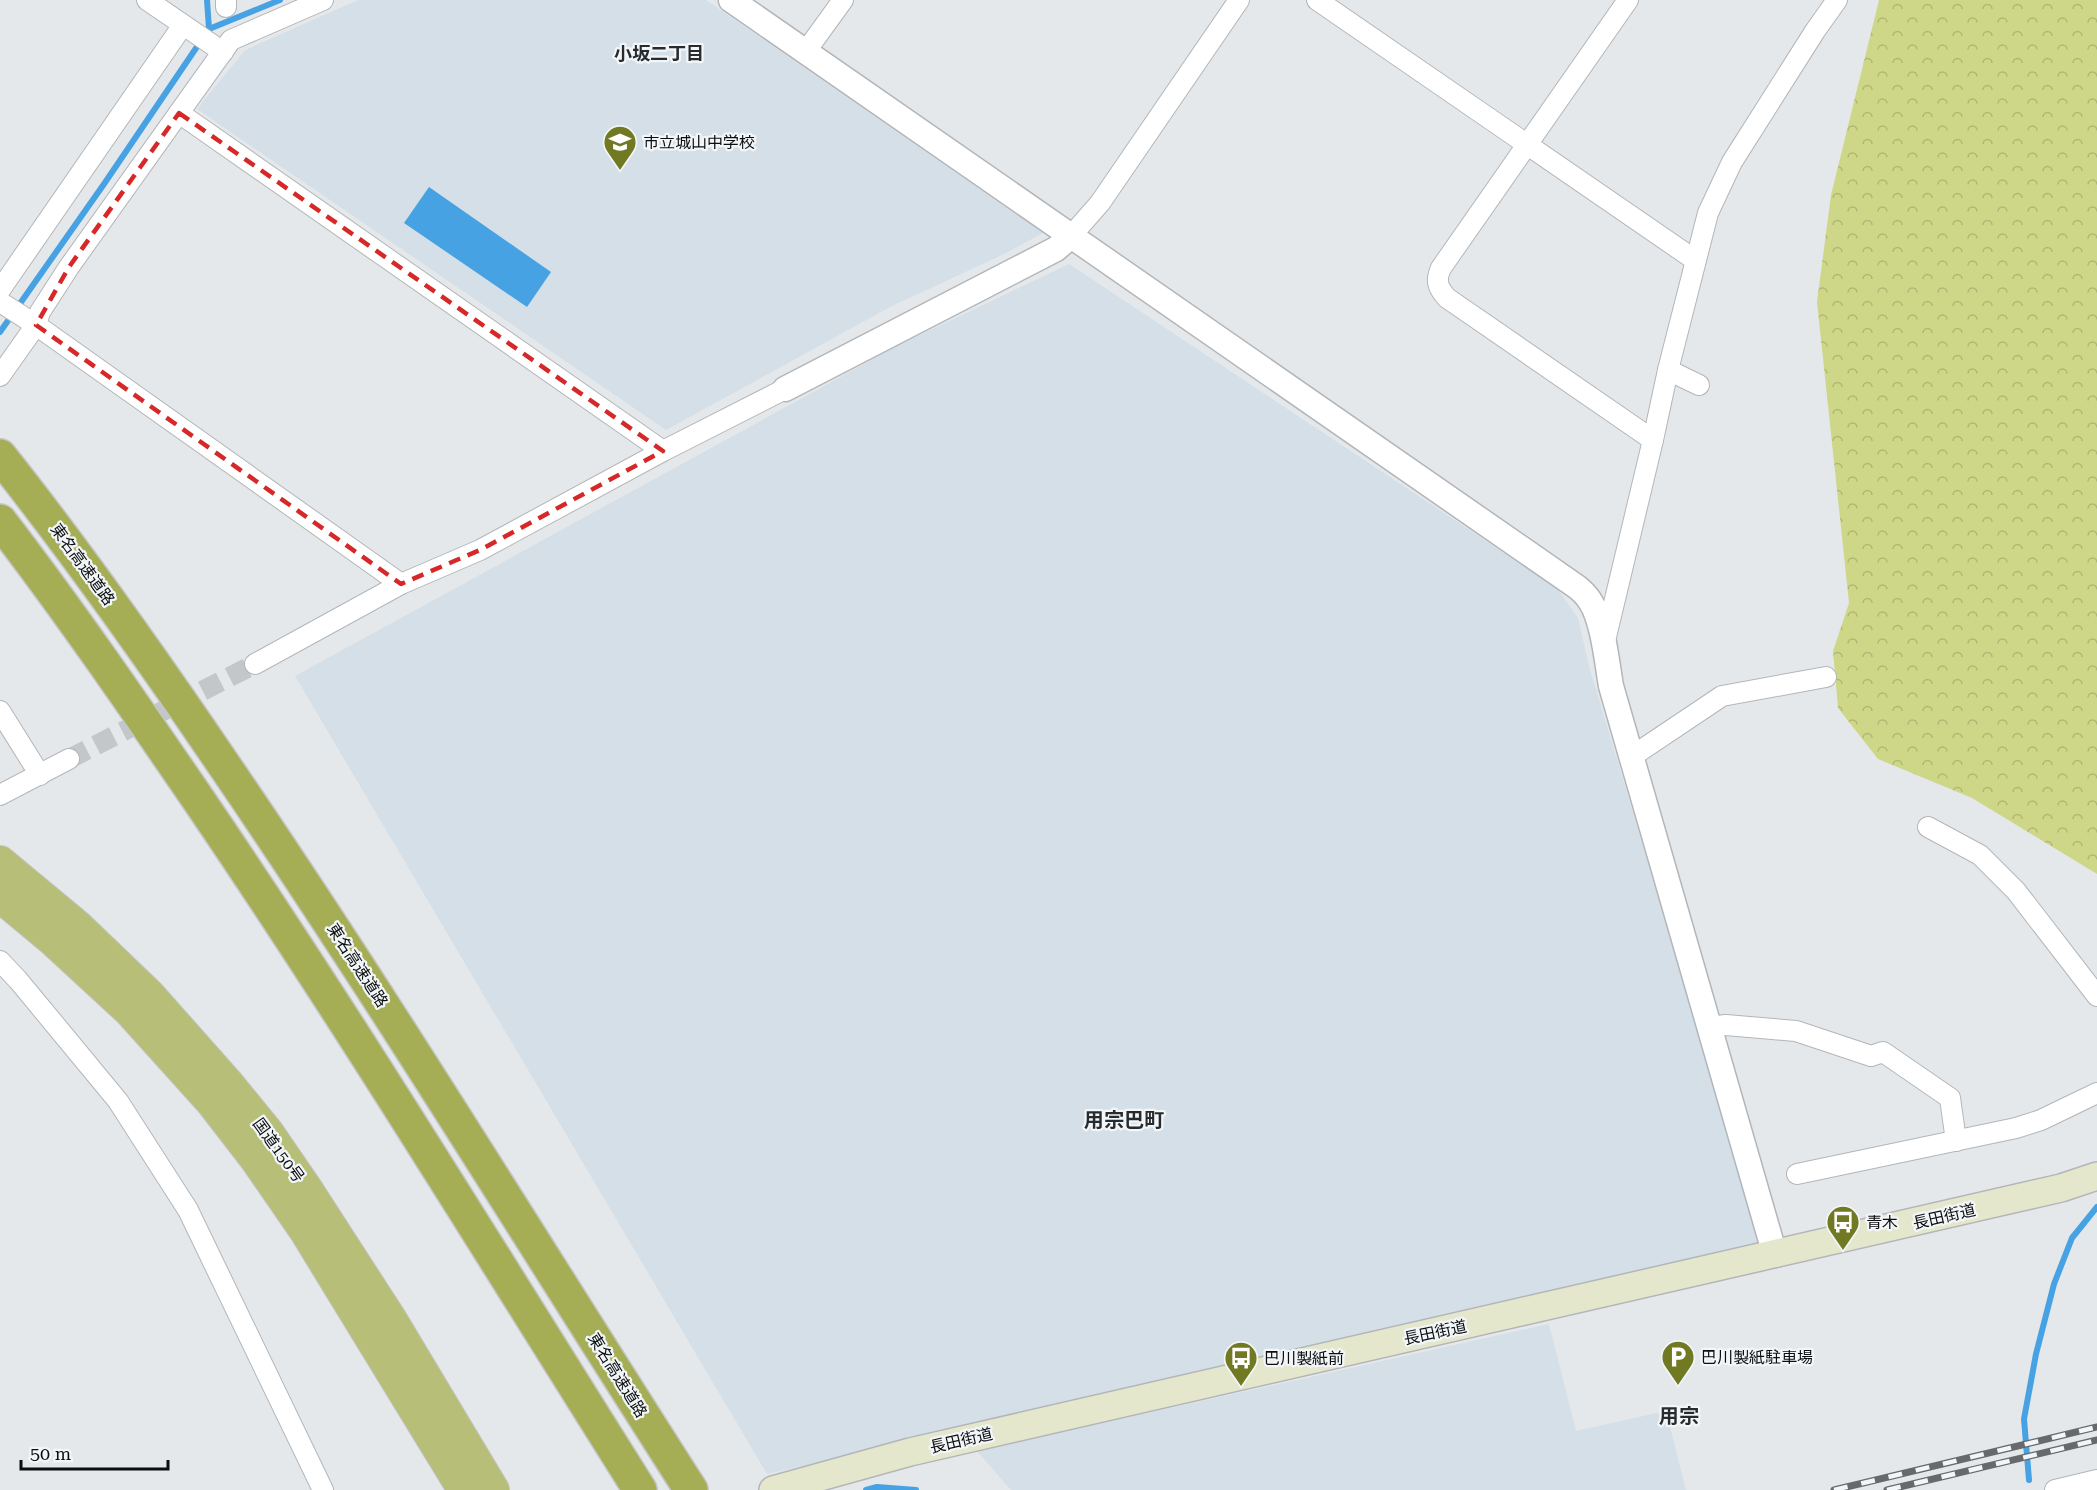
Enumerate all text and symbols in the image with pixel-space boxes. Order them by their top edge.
district label: 小坂二丁目 [614,43,704,64]
school or university icon: 市立城山中学校 [602,124,638,171]
place label: 市立城山中学校 [643,133,755,152]
street label: 東名高速道路 [47,520,118,609]
street label: 東名高速道路 [323,920,392,1011]
district label: 用宗巴町 [1084,1108,1164,1132]
street label: 国道150号 [249,1114,308,1186]
street label: 長田街道 [1911,1200,1977,1233]
bus stop icon: 青木 [1825,1204,1861,1251]
place label: 青木 [1866,1213,1898,1232]
street label: 長田街道 [1402,1317,1468,1348]
street label: 東名高速道路 [584,1330,651,1421]
parking icon: 巴川製紙駐車場 [1660,1339,1696,1386]
bus stop icon: 巴川製紙前 [1223,1340,1259,1387]
place label: 巴川製紙駐車場 [1701,1348,1813,1367]
place label: 巴川製紙前 [1264,1349,1344,1368]
district label: 用宗 [1659,1404,1699,1428]
street label: 長田街道 [928,1424,994,1457]
scale bar [21,1433,168,1471]
text: 50 m [30,1443,71,1464]

